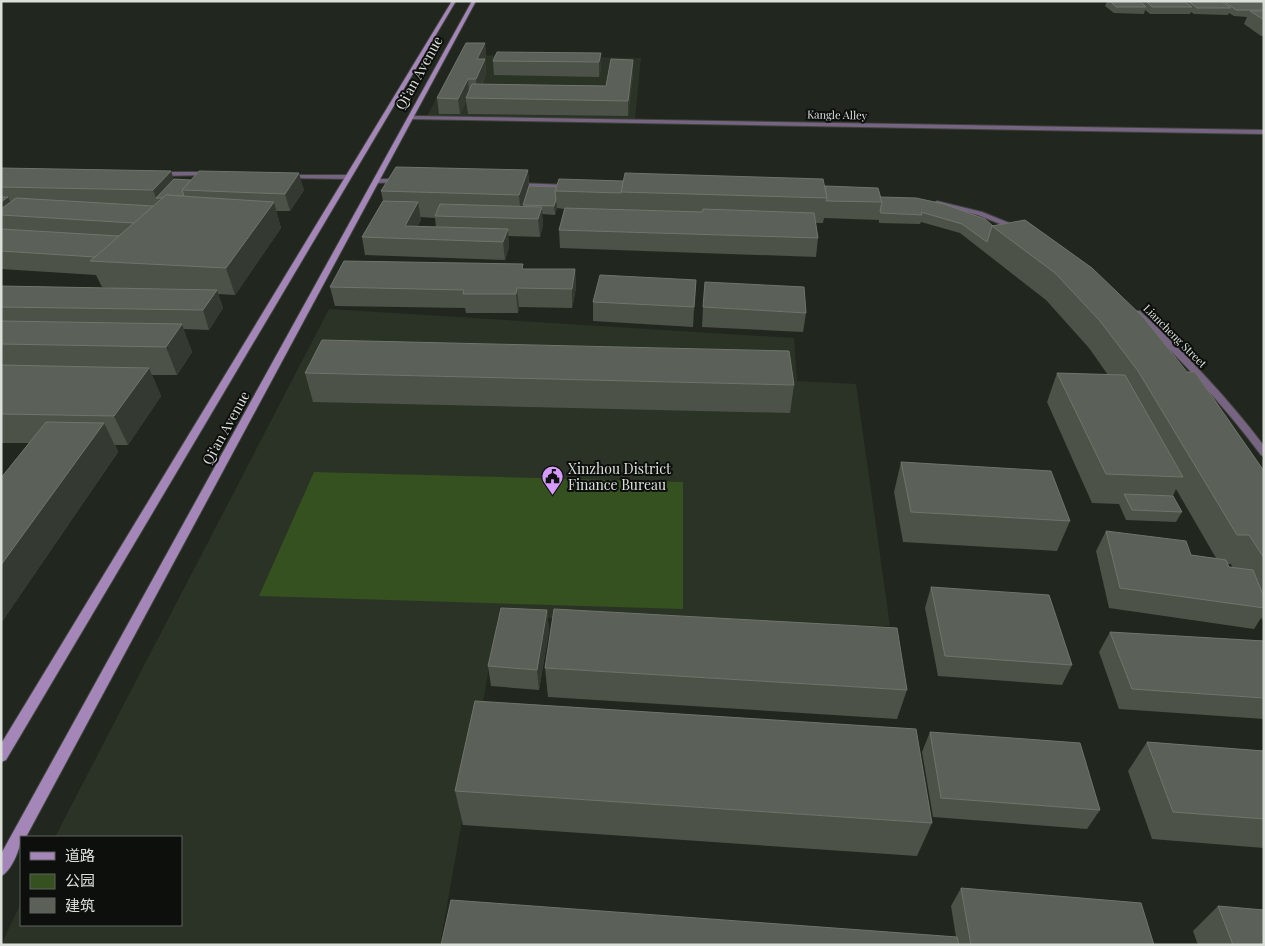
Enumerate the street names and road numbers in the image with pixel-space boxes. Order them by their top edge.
street label: Qi'an Avenue [390,32,447,113]
street label: Kangle Alley [807,106,868,123]
street label: Liancheng Street [1140,301,1210,371]
street label: Qi'an Avenue [197,387,254,468]

